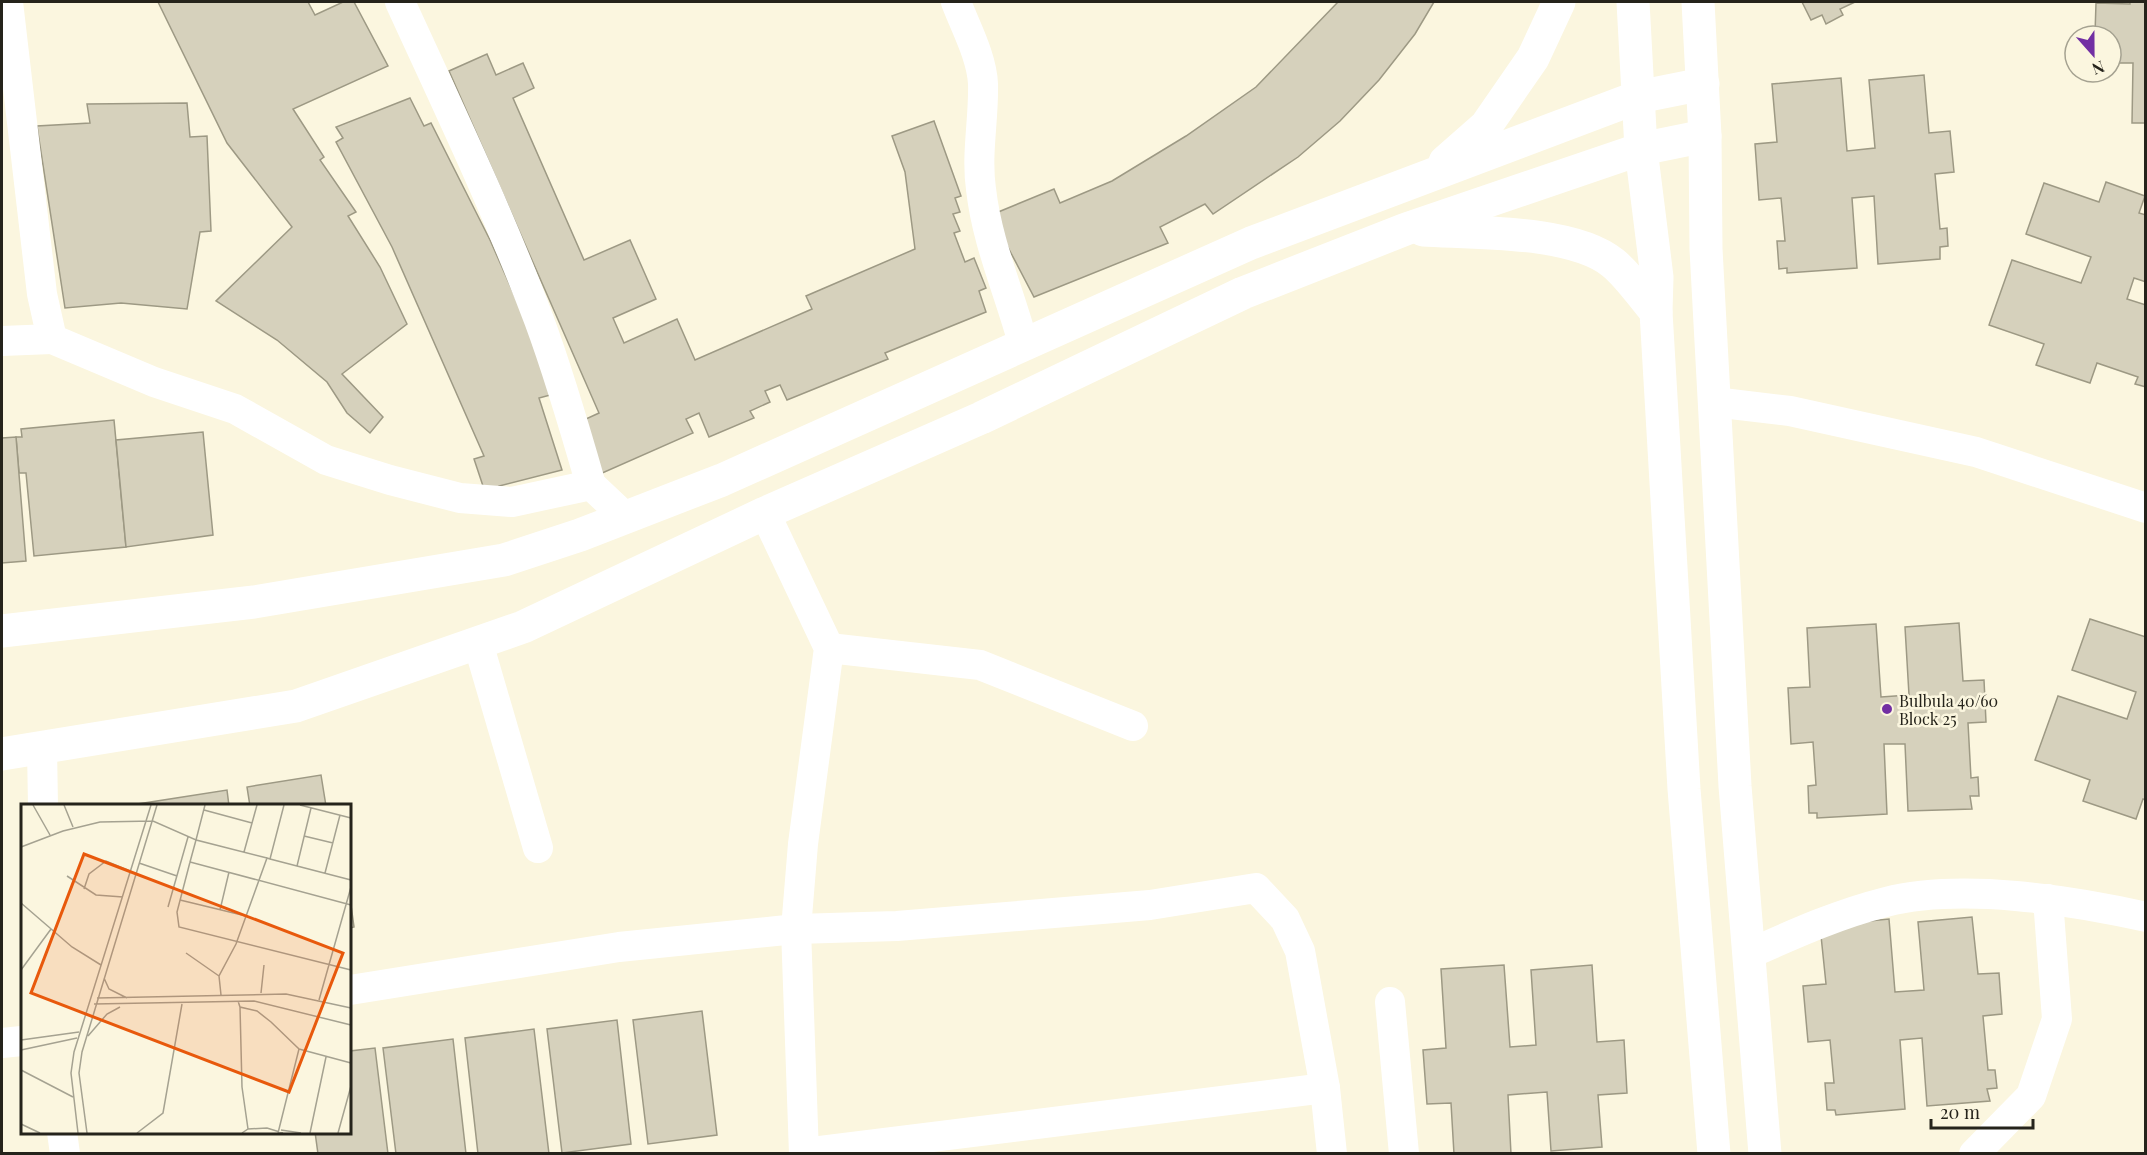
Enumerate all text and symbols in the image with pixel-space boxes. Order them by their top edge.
north arrow [2063,24,2123,84]
text: N [2089,57,2108,81]
place label: Bulbula 40/60 Block 25 [1899,690,1998,729]
marker: Bulbula 40/60 Block 25 [1880,702,1894,716]
inset map [21,804,351,1134]
scale bar [1931,1092,2033,1130]
text: 20 m [1940,1100,1980,1124]

